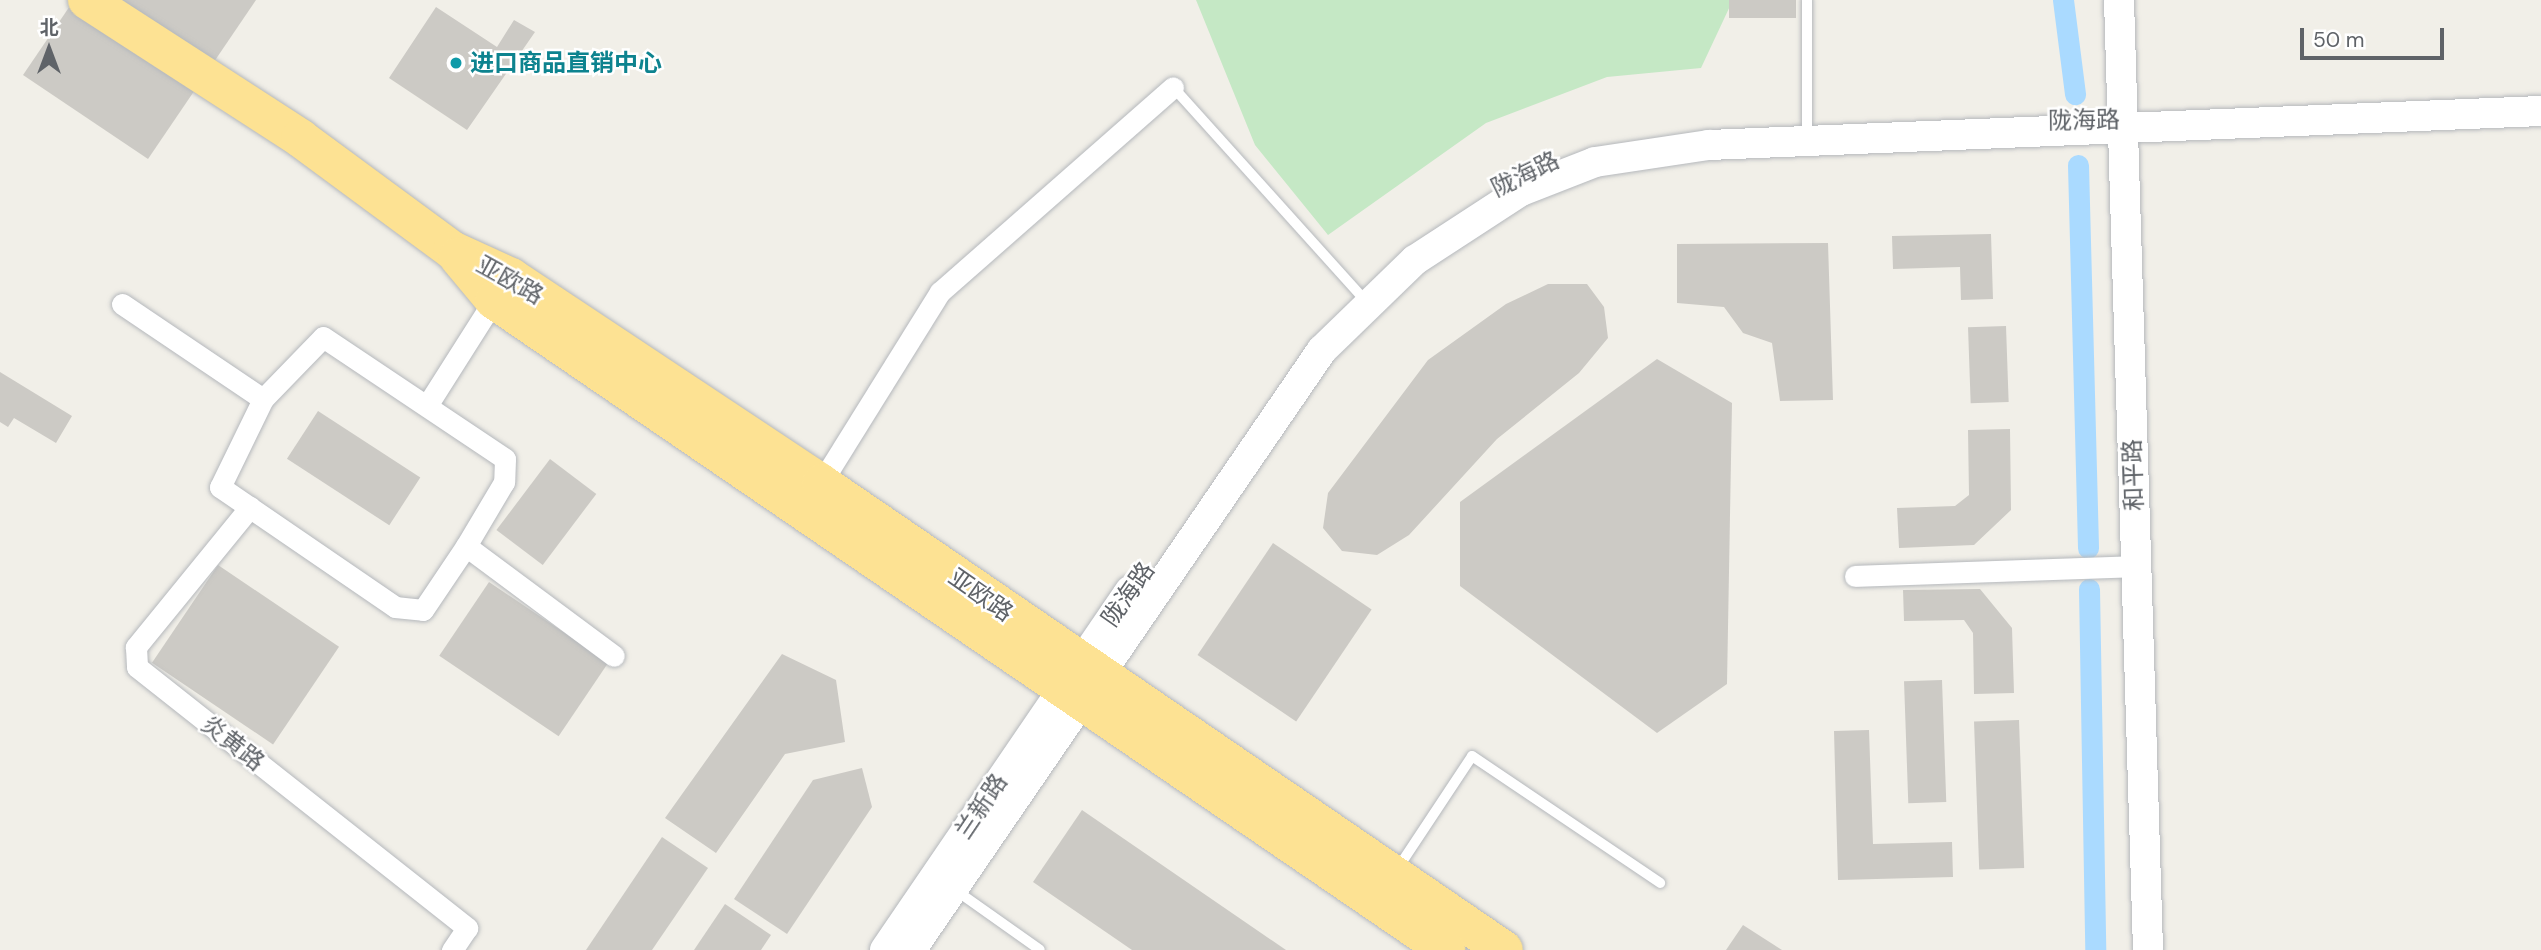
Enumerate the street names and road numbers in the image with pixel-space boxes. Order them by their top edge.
street label: 陇海路 [2048,105,2120,135]
street label: 陇海路 [1486,145,1564,203]
street label: 亚欧路 [472,250,548,310]
street label: 和平路 [2117,439,2149,511]
street label: 陇海路 [1096,556,1160,632]
street label: 亚欧路 [943,563,1019,627]
street label: 炎黄路 [196,709,270,777]
street label: 兰新路 [949,768,1013,844]

